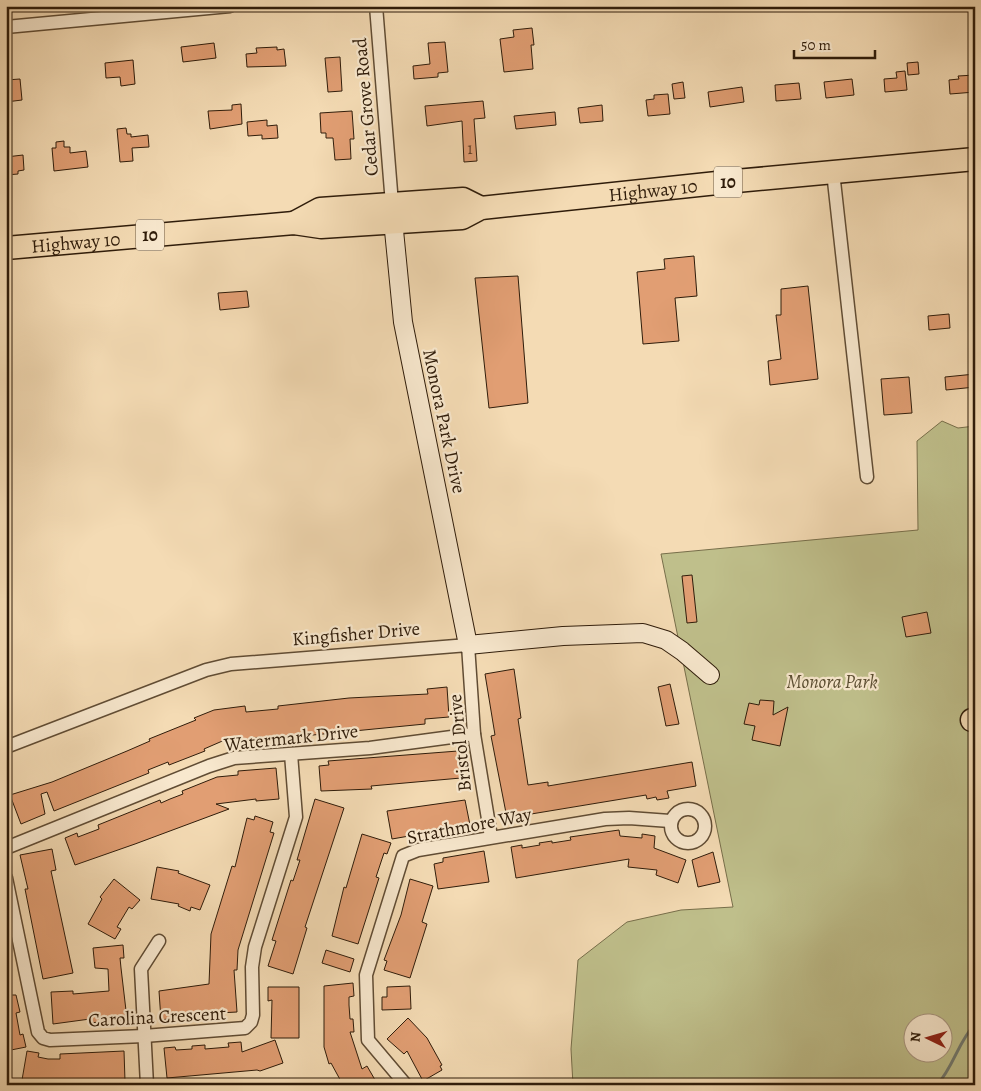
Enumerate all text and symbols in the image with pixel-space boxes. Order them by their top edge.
scale bar [794,28,875,60]
text: 50 m [801,35,831,55]
street label: Cedar Grove Road [347,36,385,177]
house number: 1 [467,138,473,160]
road number: 10 [714,166,742,198]
street label: Highway 10 [607,173,699,208]
road number: 10 [136,220,164,250]
street label: Highway 10 [30,226,121,260]
street label: Monora Park Drive [416,347,472,496]
street label: Kingfisher Drive [291,615,421,653]
park label: Monora Park [786,669,878,695]
street label: Bristol Drive [442,693,478,793]
street label: Watermark Drive [222,718,360,758]
street label: Strathmore Way [405,801,534,851]
street label: Carolina Crescent [87,1000,227,1034]
north arrow [904,1014,954,1064]
text: N [906,1031,925,1043]

